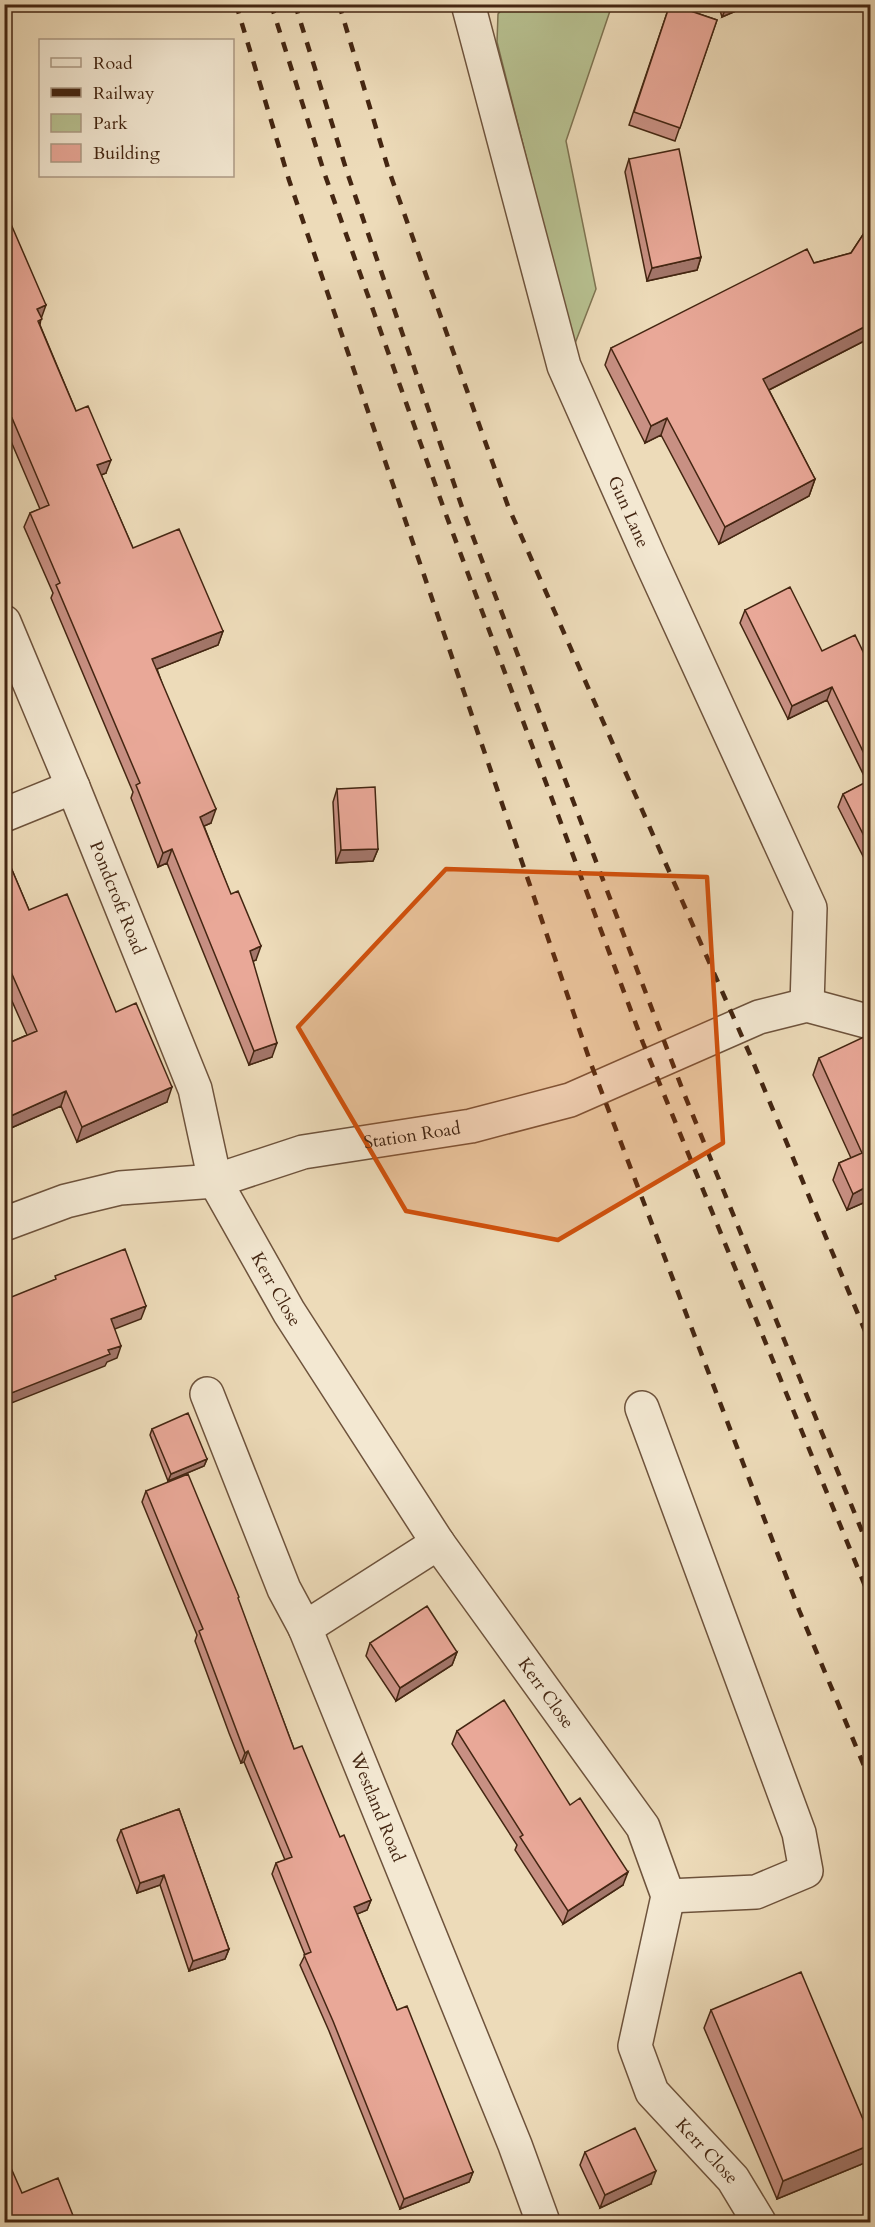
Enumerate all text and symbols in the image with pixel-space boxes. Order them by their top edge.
legend [39,39,234,177]
text: Road [93,51,133,76]
text: Railway [93,81,155,106]
text: Park [93,111,128,136]
text: Building [93,141,161,166]
street label: Gun Lane [602,472,656,552]
street label: Pondcroft Road [83,837,152,958]
street label: Station Road [362,1115,463,1155]
street label: Kerr Close [245,1247,308,1331]
street label: Kerr Close [512,1652,580,1733]
street label: Westland Road [344,1747,411,1866]
street label: Kerr Close [670,2113,744,2190]

